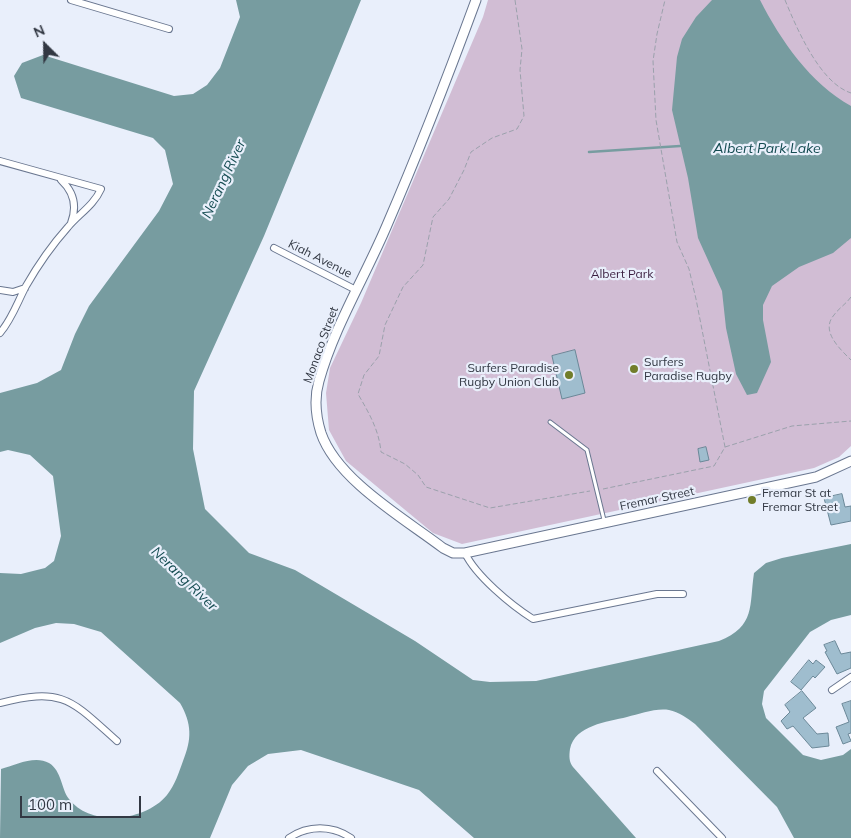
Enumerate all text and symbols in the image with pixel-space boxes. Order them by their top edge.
north arrow [20,20,70,70]
text: N [31,21,48,42]
water label: Nerang River [198,137,250,221]
water label: Albert Park Lake [713,141,821,157]
street label: Kiah Avenue [286,237,354,281]
park label: Albert Park [591,267,653,281]
street label: Monaco Street [300,305,342,385]
place label: Surfers Paradise Rugby [644,355,732,383]
place label: Surfers Paradise Rugby Union Club [459,361,559,389]
marker: Surfers Paradise Rugby [628,363,640,375]
marker: Surfers Paradise Rugby Union Club [563,369,575,381]
street label: Fremar Street [618,484,696,514]
place label: Fremar St at Fremar Street [762,486,838,514]
marker: Fremar St at Fremar Street [746,494,758,506]
water label: Nerang River [148,543,220,615]
scale bar [22,786,144,818]
text: 100 m [28,795,72,814]

